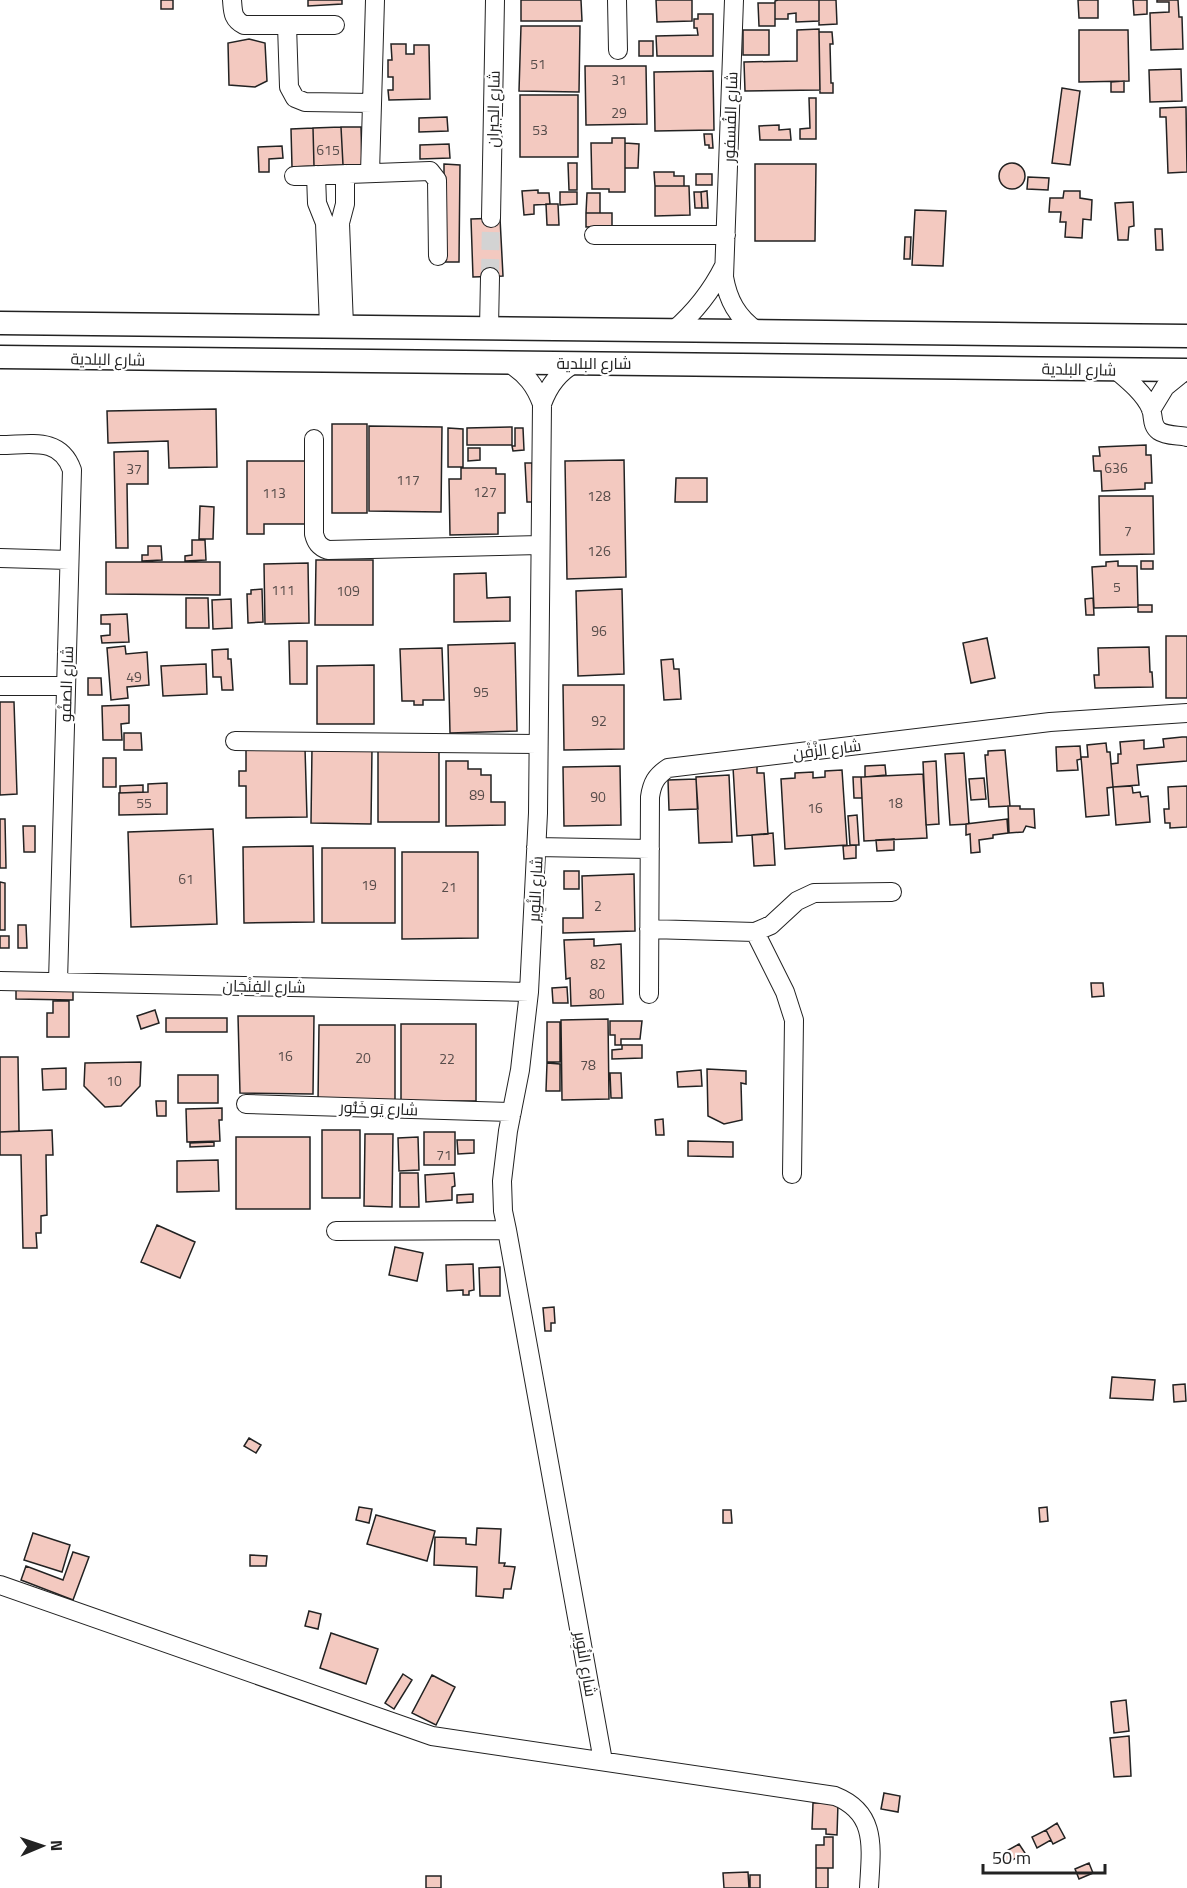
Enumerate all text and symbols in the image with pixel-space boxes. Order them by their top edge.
house number: 51 [530,53,546,74]
house number: 31 [611,69,627,90]
street label: شارع الجيران [480,70,506,148]
street label: شارع الفُسفور [716,71,744,164]
house number: 29 [611,102,627,123]
house number: 53 [532,119,548,140]
house number: 615 [316,139,340,160]
street label: شارع البلدية [70,346,146,372]
street label: شارع البلدية [557,351,631,375]
street label: شارع البلدية [1041,356,1117,382]
house number: 636 [1104,457,1128,478]
house number: 37 [126,458,142,479]
house number: 117 [396,469,420,490]
house number: 127 [473,481,497,502]
house number: 113 [262,482,286,503]
house number: 128 [587,485,611,506]
house number: 7 [1124,520,1132,541]
house number: 126 [587,540,611,561]
house number: 5 [1113,576,1121,597]
house number: 111 [271,579,295,600]
house number: 109 [336,580,360,601]
house number: 96 [591,620,607,641]
street label: شارع الصفُو [53,645,79,723]
house number: 49 [126,666,142,687]
house number: 95 [473,681,489,702]
house number: 92 [591,710,607,731]
street label: شارع الزَّفْن [791,733,863,765]
house number: 89 [469,784,485,805]
house number: 90 [590,786,606,807]
house number: 55 [136,792,152,813]
house number: 18 [887,792,903,813]
house number: 16 [807,797,823,818]
street label: شارع النُوِير [521,855,549,924]
house number: 61 [178,868,194,889]
house number: 19 [361,874,377,895]
house number: 21 [441,876,457,897]
house number: 2 [594,895,602,916]
house number: 82 [590,953,606,974]
street label: شارع الفِنْجَان [222,973,306,999]
house number: 80 [589,983,605,1004]
house number: 16 [277,1045,293,1066]
house number: 20 [355,1047,371,1068]
house number: 22 [439,1048,455,1069]
house number: 78 [580,1054,596,1075]
house number: 10 [106,1070,122,1091]
street label: شارع يَو خَنُّور [338,1095,419,1121]
house number: 71 [436,1144,452,1165]
street label: شارع النُوِير [568,1628,604,1699]
north arrow [12,1816,72,1876]
scale bar [983,1837,1104,1875]
text: N [45,1840,69,1851]
text: 50 m [992,1844,1031,1871]

